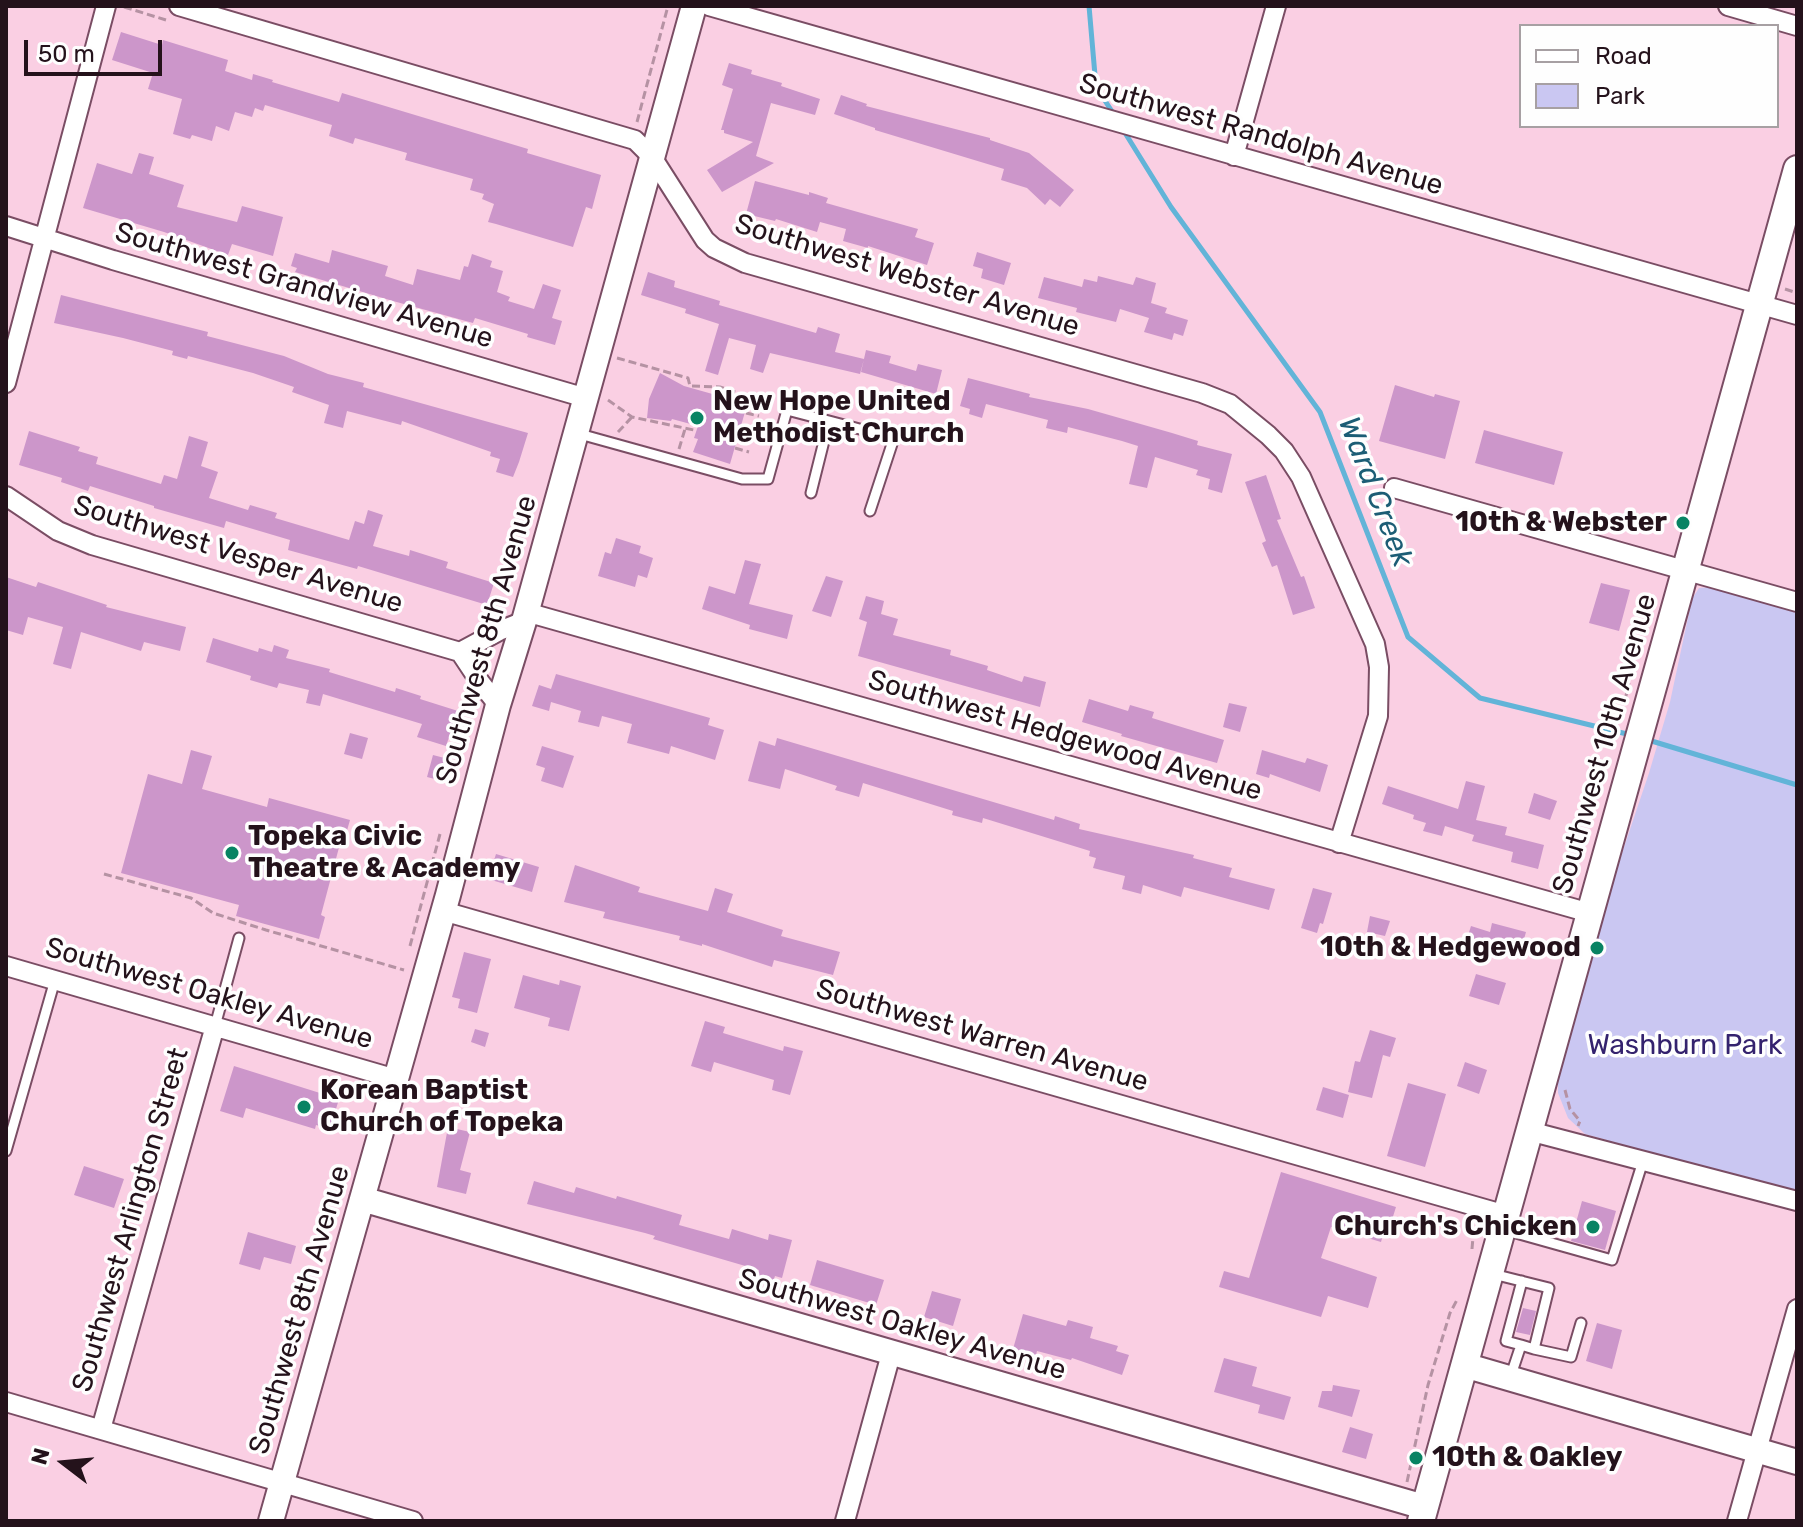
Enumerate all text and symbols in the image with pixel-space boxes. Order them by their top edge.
scale bar [28,24,166,74]
legend [1519,24,1779,128]
text: 50 m [38,40,95,68]
text: Road [1595,42,1652,70]
street label: Southwest Randolph Avenue [1075,67,1447,203]
text: Park [1595,82,1645,110]
street label: Southwest Webster Avenue [731,208,1083,344]
street label: Southwest Grandview Avenue [111,216,497,356]
place label: New Hope United Methodist Church [713,385,964,451]
marker: New Hope United Methodist Church [688,409,706,427]
water label: Ward Creek [1330,412,1420,572]
street label: Southwest Vesper Avenue [69,489,407,621]
street label: Southwest 8th Avenue [430,492,544,788]
place label: 10th & Webster [1455,506,1667,540]
marker: 10th & Webster [1674,514,1692,532]
street label: Southwest 10th Avenue [1546,590,1664,898]
street label: Southwest Hedgewood Avenue [864,664,1266,808]
place label: Topeka Civic Theatre & Academy [248,820,520,886]
marker: Topeka Civic Theatre & Academy [223,844,241,862]
street label: Southwest Oakley Avenue [41,931,377,1057]
place label: 10th & Hedgewood [1320,931,1581,965]
marker: 10th & Hedgewood [1588,939,1606,957]
street label: Southwest Warren Avenue [812,972,1152,1100]
park label: Washburn Park [1588,1029,1782,1063]
street label: Southwest Arlington Street [66,1044,196,1396]
place label: Korean Baptist Church of Topeka [320,1074,564,1140]
marker: Korean Baptist Church of Topeka [295,1098,313,1116]
street label: Southwest 8th Avenue [243,1162,357,1458]
place label: Church's Chicken [1334,1210,1577,1244]
marker: Church's Chicken [1584,1218,1602,1236]
street label: Southwest Oakley Avenue [734,1262,1070,1388]
north arrow [24,1423,104,1503]
place label: 10th & Oakley [1432,1441,1622,1475]
text: N [25,1445,56,1468]
marker: 10th & Oakley [1407,1449,1425,1467]

